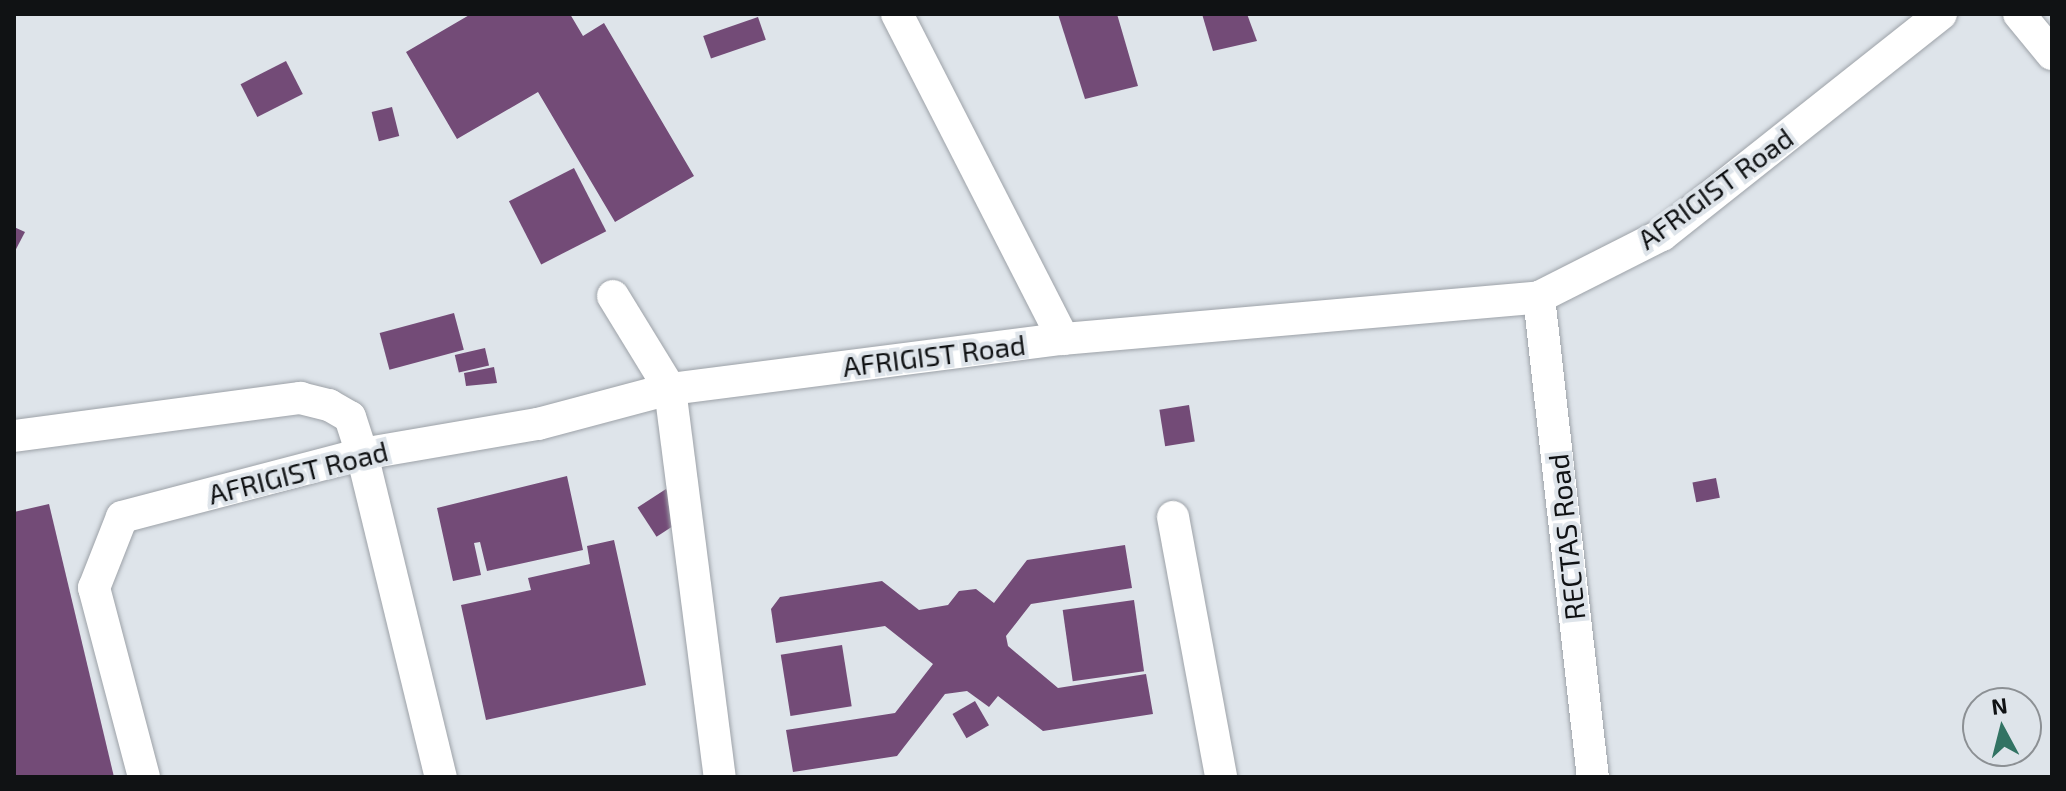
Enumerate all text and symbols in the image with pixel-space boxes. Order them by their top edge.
street label: AFRIGIST Road [1630,120,1800,256]
street label: AFRIGIST Road [840,327,1028,383]
street label: AFRIGIST Road [204,433,392,511]
street label: RECTAS Road [1541,452,1591,622]
north arrow [1962,687,2042,767]
text: N [1990,691,2009,719]

